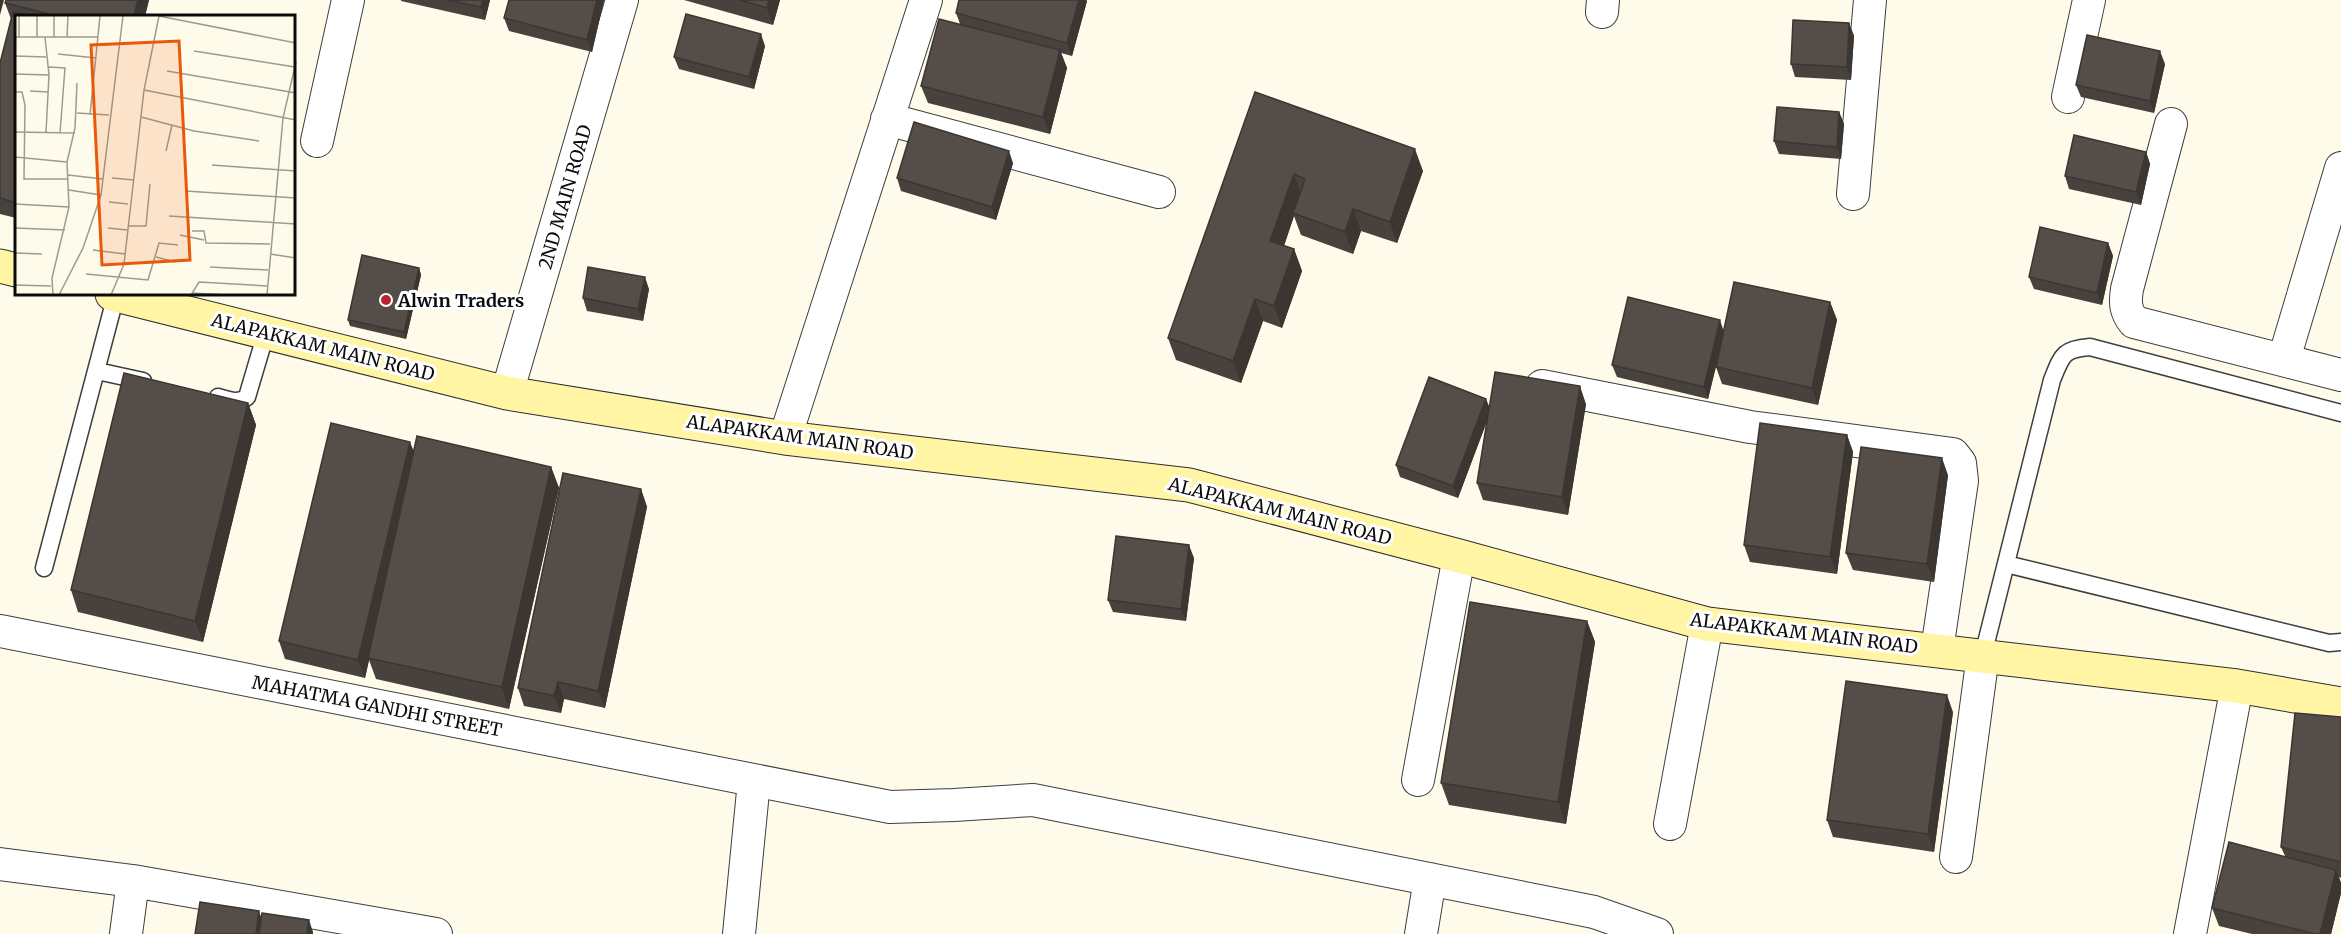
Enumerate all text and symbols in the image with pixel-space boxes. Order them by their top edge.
inset map [15,15,296,296]
street label: 2ND MAIN ROAD [533,122,597,272]
place label: Alwin Traders [397,289,524,312]
marker: Alwin Traders [379,293,393,307]
street label: ALAPAKKAM MAIN ROAD [208,308,437,386]
street label: ALAPAKKAM MAIN ROAD [684,410,915,464]
street label: ALAPAKKAM MAIN ROAD [1165,472,1394,550]
street label: ALAPAKKAM MAIN ROAD [1688,608,1919,658]
street label: MAHATMA GANDHI STREET [250,670,504,742]

